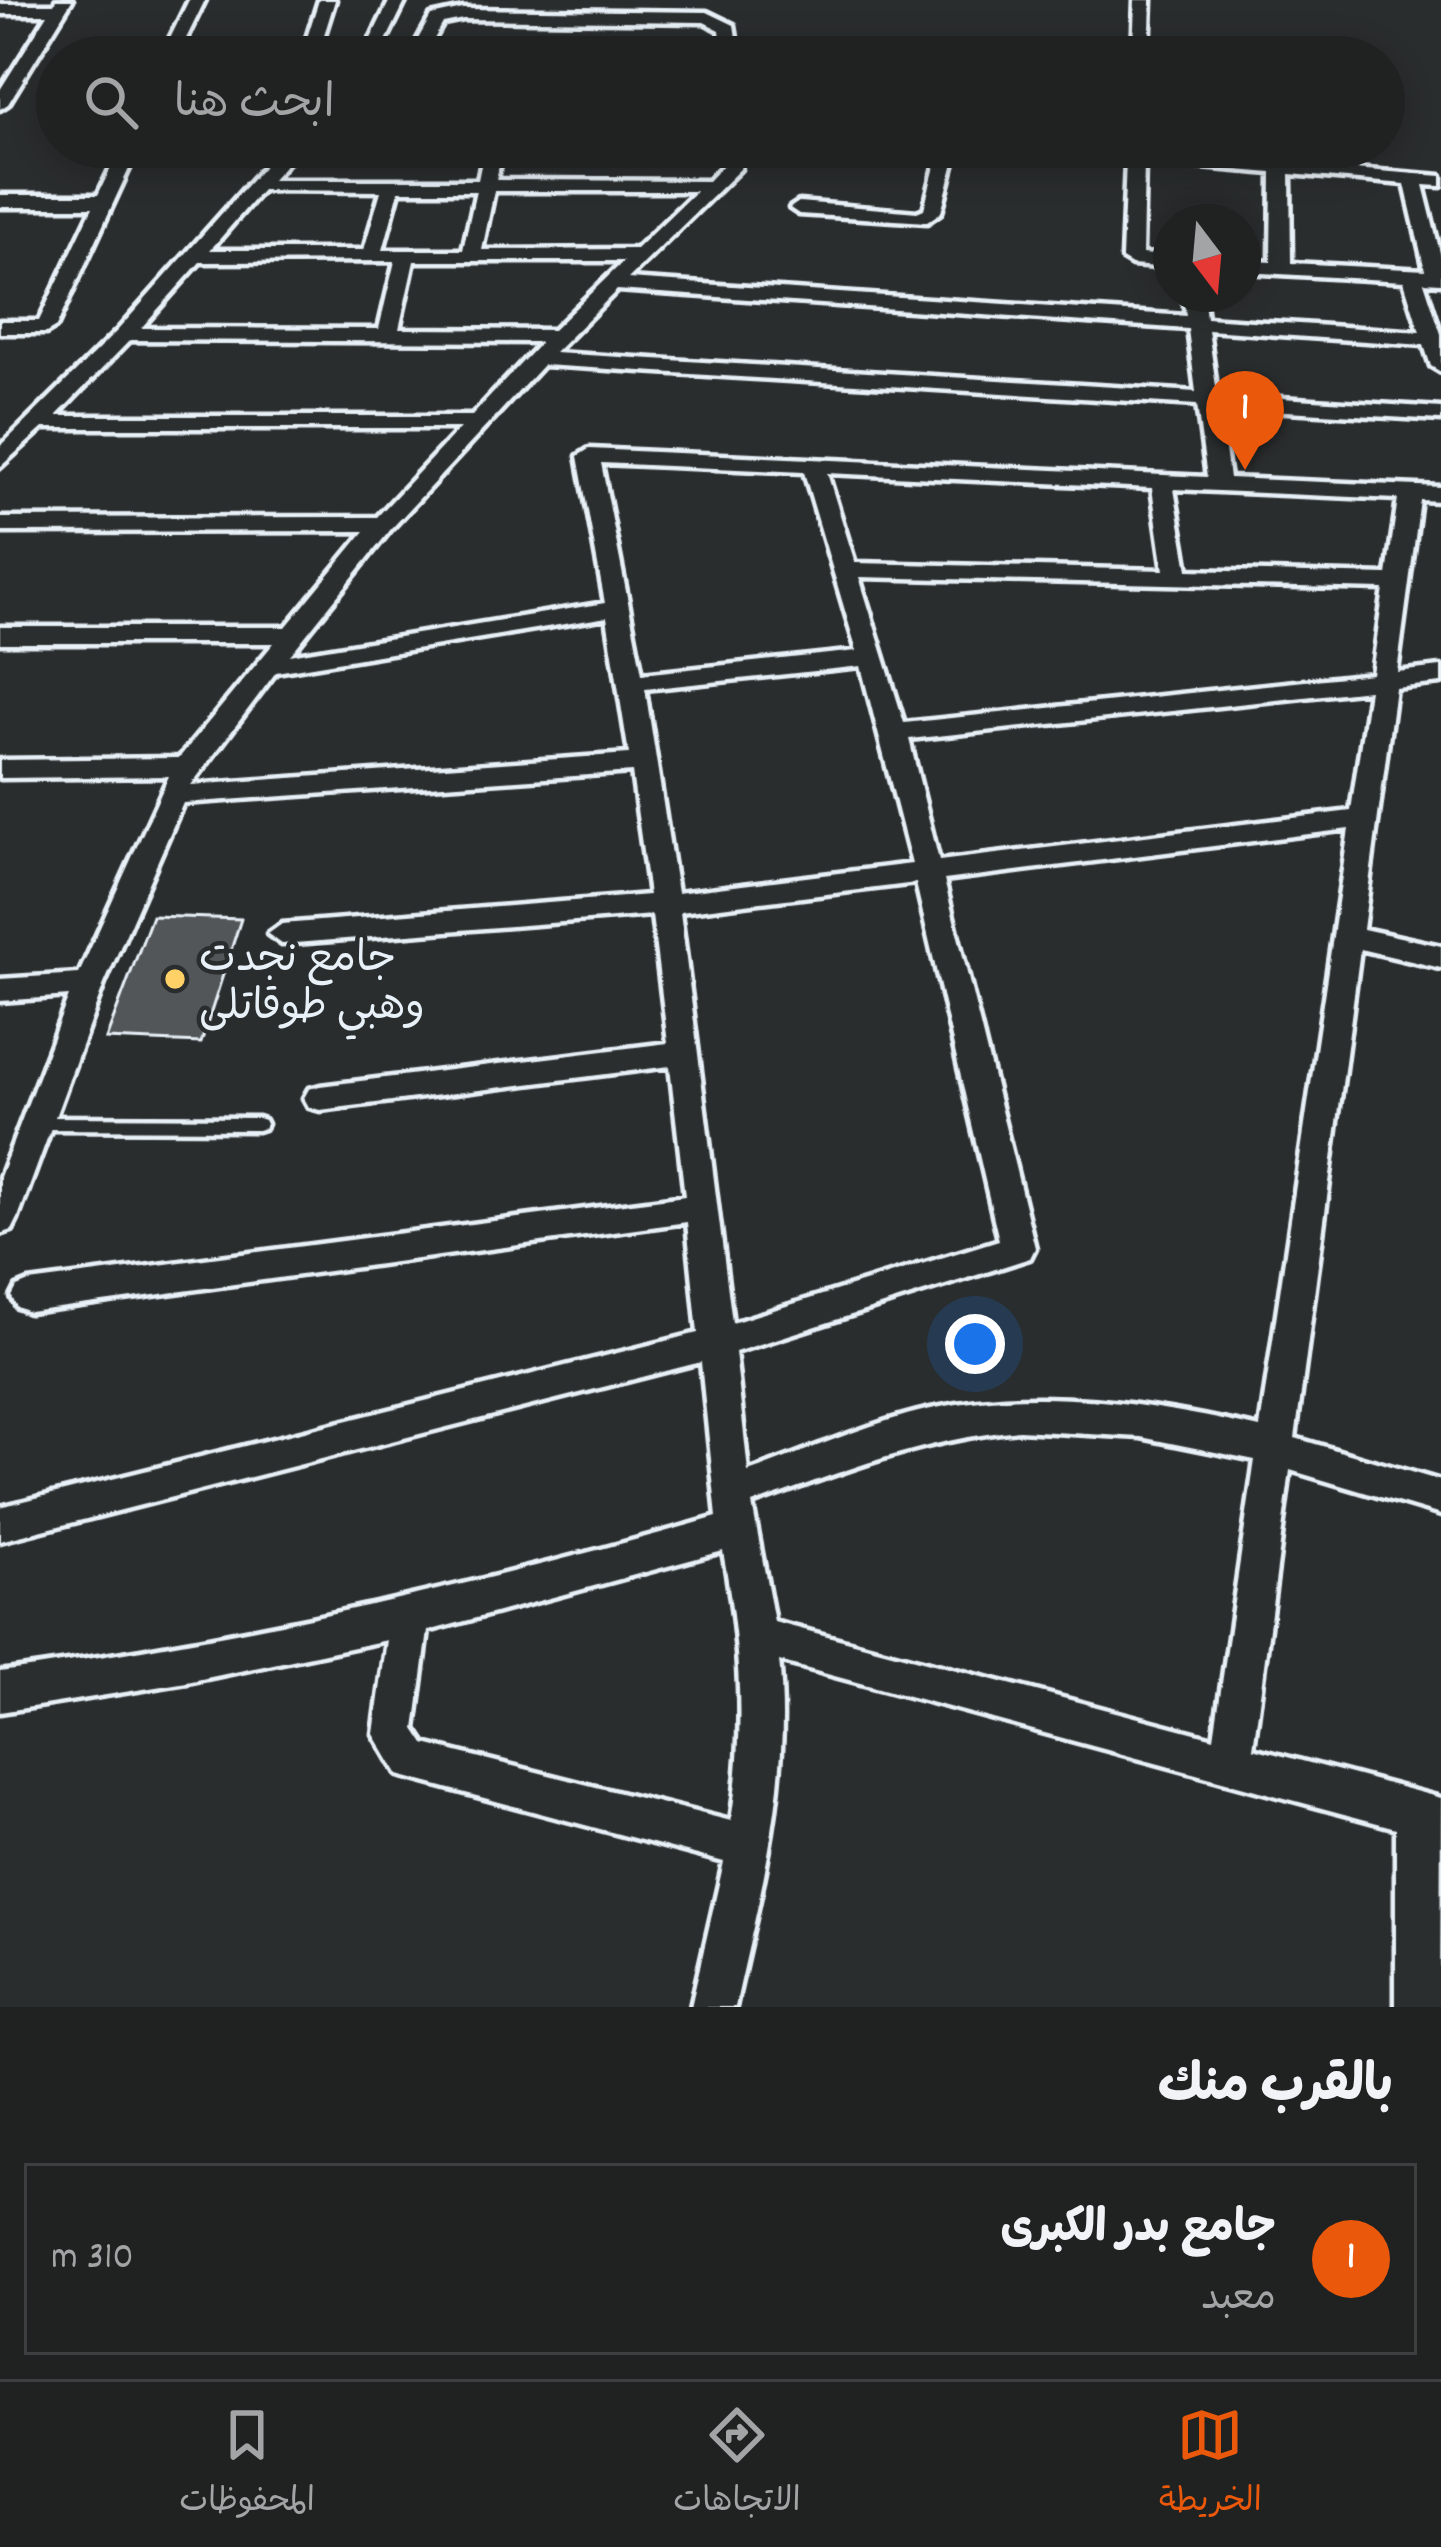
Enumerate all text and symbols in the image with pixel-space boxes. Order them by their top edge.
search box [36,36,1405,168]
icon: search [78,69,144,135]
text: ابحث هنا [174,74,335,138]
north arrow [1153,204,1261,312]
pin: 1 [1206,371,1284,470]
place label: جامع نجدت وهبي طوقاتلى [199,932,425,1040]
marker: جامع نجدت وهبي طوقاتلى [162,966,188,992]
your location [945,1314,1005,1374]
text: بالقرب منك [1158,2053,1393,2125]
text: جامع بدر الكبرى [1000,2199,1276,2263]
text: 310 m [51,2232,134,2287]
text: 1 [1347,2232,1355,2287]
text: معبد [1201,2273,1276,2328]
tab: المحفوظات [179,2402,315,2528]
tab: الاتجاهات [673,2402,801,2528]
tab: الخريطة [1159,2402,1262,2528]

